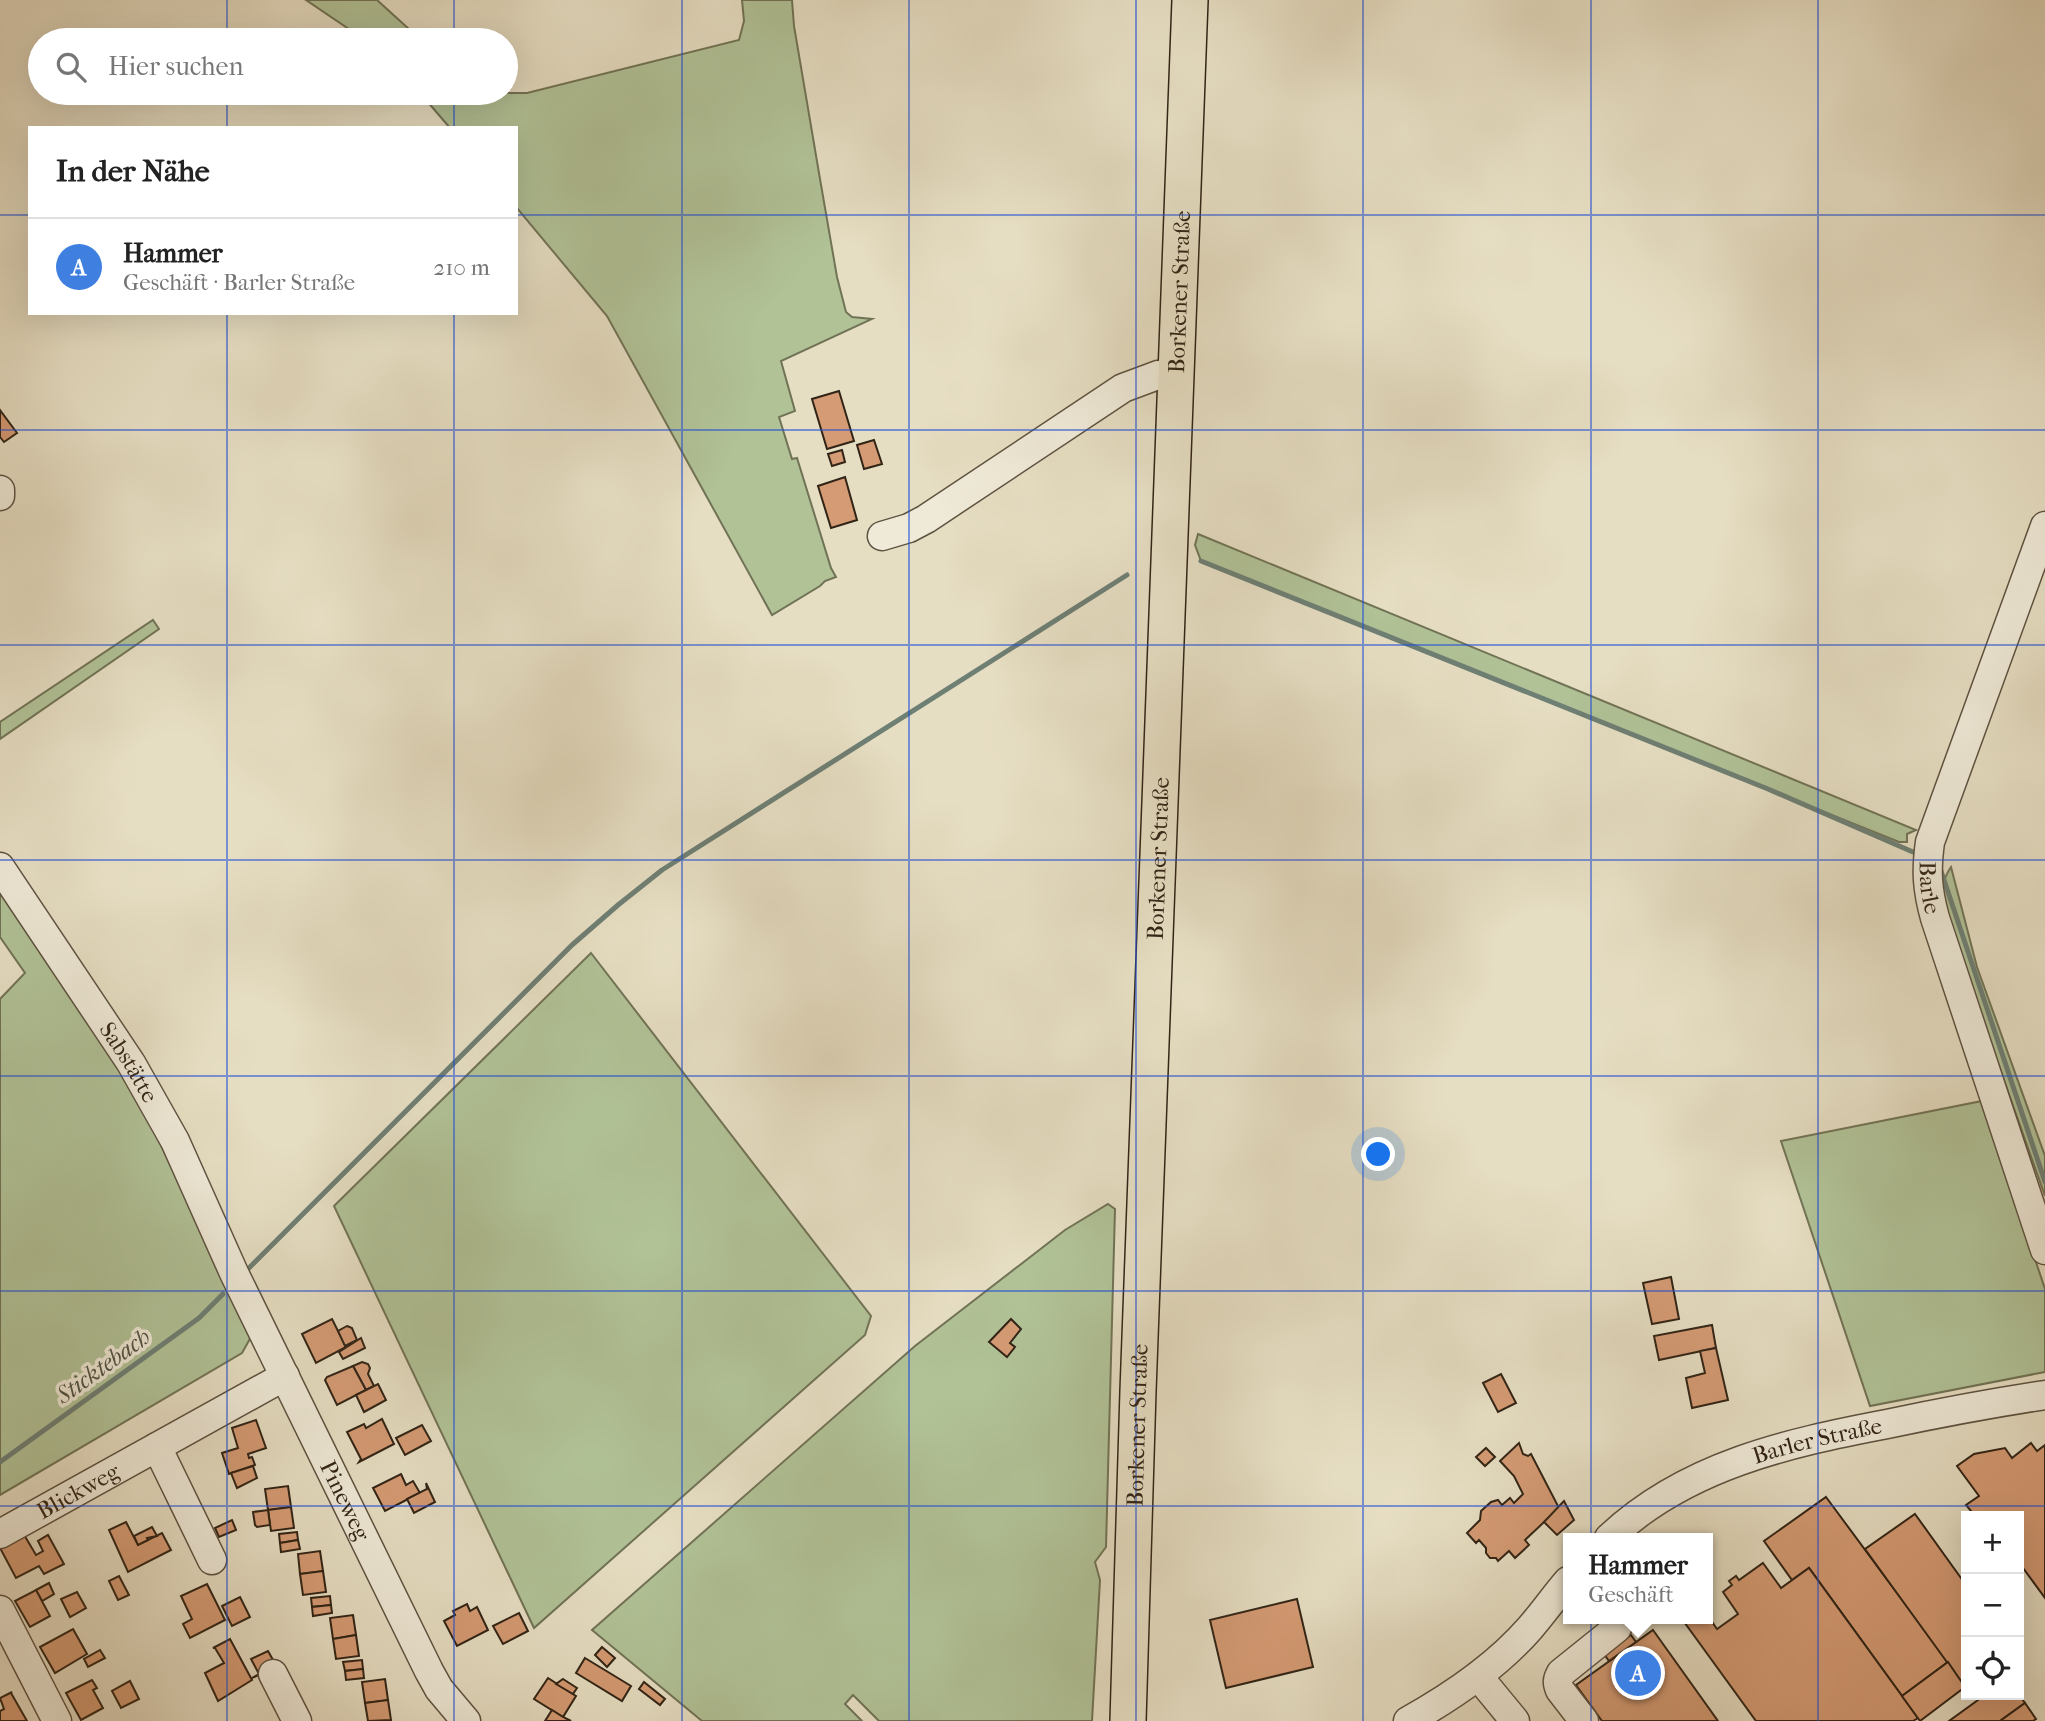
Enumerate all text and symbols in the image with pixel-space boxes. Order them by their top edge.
search box [28,28,518,105]
icon: search [52,48,90,86]
text: Hier suchen [108,51,244,82]
text: In der Nähe [56,154,210,189]
street label: Borkener Straße [1163,210,1196,374]
text: Hammer [123,238,223,269]
text: A [72,254,86,281]
text: 210 m [433,254,490,281]
text: Geschäft · Barler Straße [123,269,355,296]
street label: Borkener Straße [1142,777,1175,940]
street label: Barle [1914,861,1946,917]
street label: Sabstätte [93,1017,164,1107]
your location [1361,1137,1395,1171]
water label: Sticktebach [50,1322,156,1410]
street label: Borkener Straße [1122,1343,1154,1507]
street label: Barler Straße [1749,1412,1884,1470]
street label: Pineweg [314,1456,376,1545]
street label: Blickweg [32,1457,125,1525]
map controls [1961,1511,2024,1700]
button: + [1961,1511,2024,1574]
popup [1563,1533,1713,1624]
text: Hammer [1588,1550,1688,1581]
button: − [1961,1574,2024,1637]
text: Geschäft [1588,1581,1674,1608]
button: locate [1961,1637,2024,1700]
pin: A [1615,1647,1661,1699]

